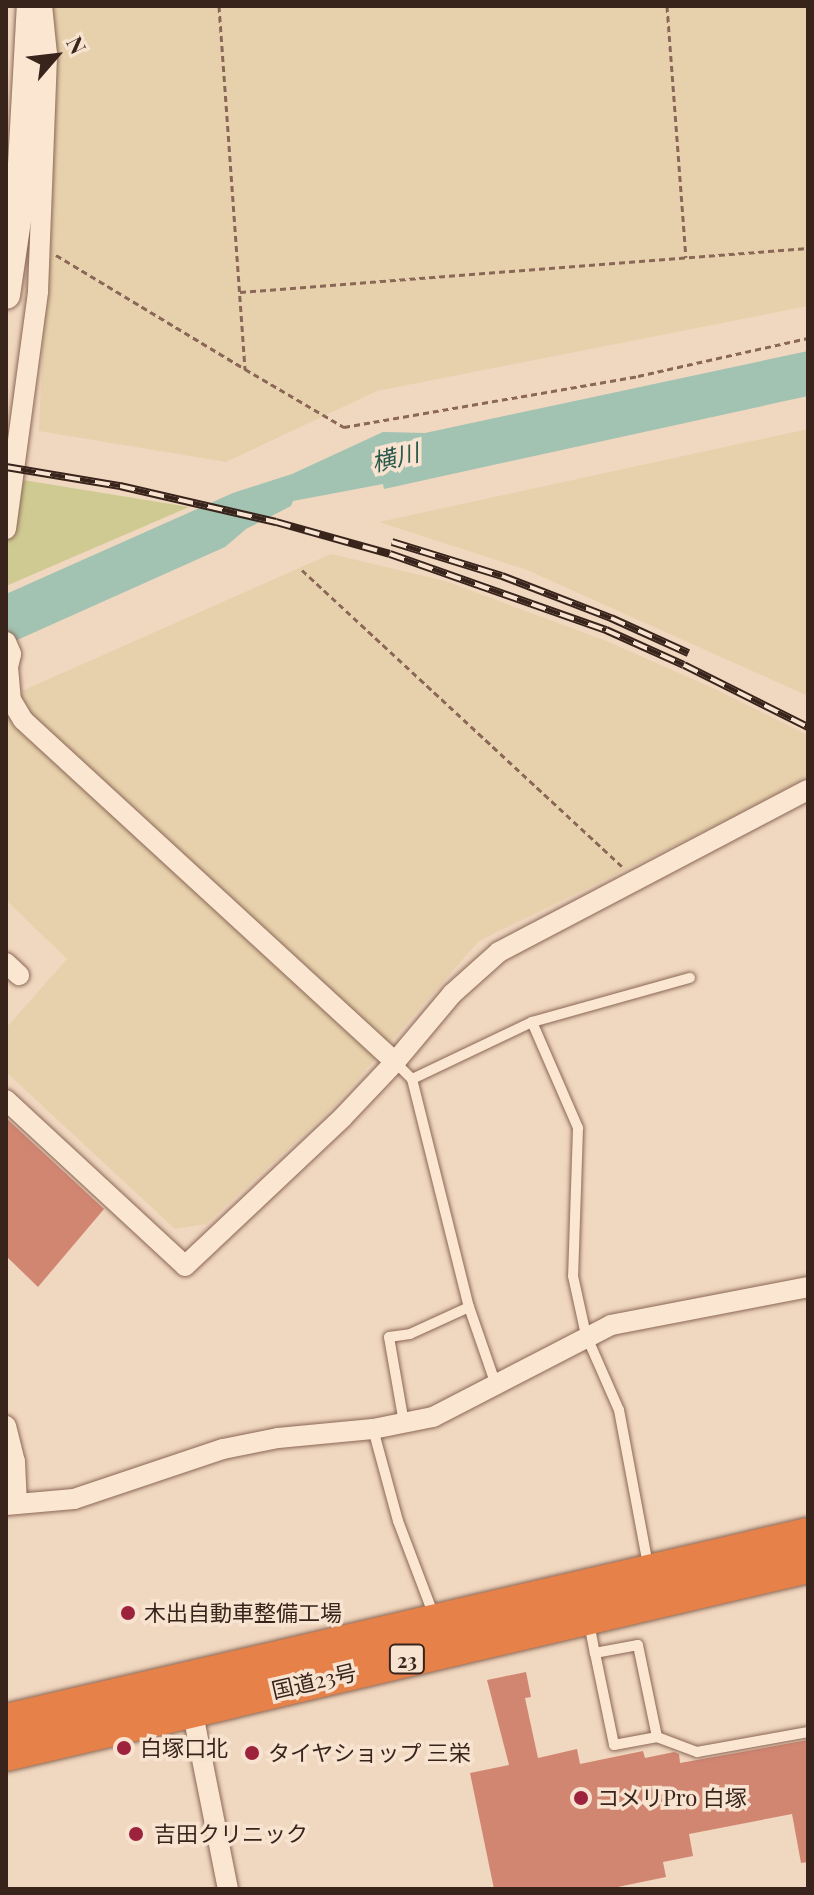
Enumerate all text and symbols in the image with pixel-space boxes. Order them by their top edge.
north arrow [16,16,96,96]
text: N [60,31,94,59]
water label: 横川 [368,437,422,477]
place label: 木出自動車整備工場 [144,1600,342,1626]
marker: 木出自動車整備工場 [119,1604,137,1622]
road number: 23 [387,1643,427,1675]
street label: 国道23号 [269,1658,359,1704]
place label: 白塚口北 [140,1735,228,1761]
marker: 白塚口北 [115,1739,133,1757]
place label: タイヤショップ 三栄 [268,1740,471,1766]
marker: タイヤショップ 三栄 [243,1744,261,1762]
place label: コメリPro 白塚 [597,1785,747,1811]
marker: コメリPro 白塚 [572,1789,590,1807]
place label: 吉田クリニック [154,1821,308,1847]
marker: 吉田クリニック [125,1823,147,1845]

